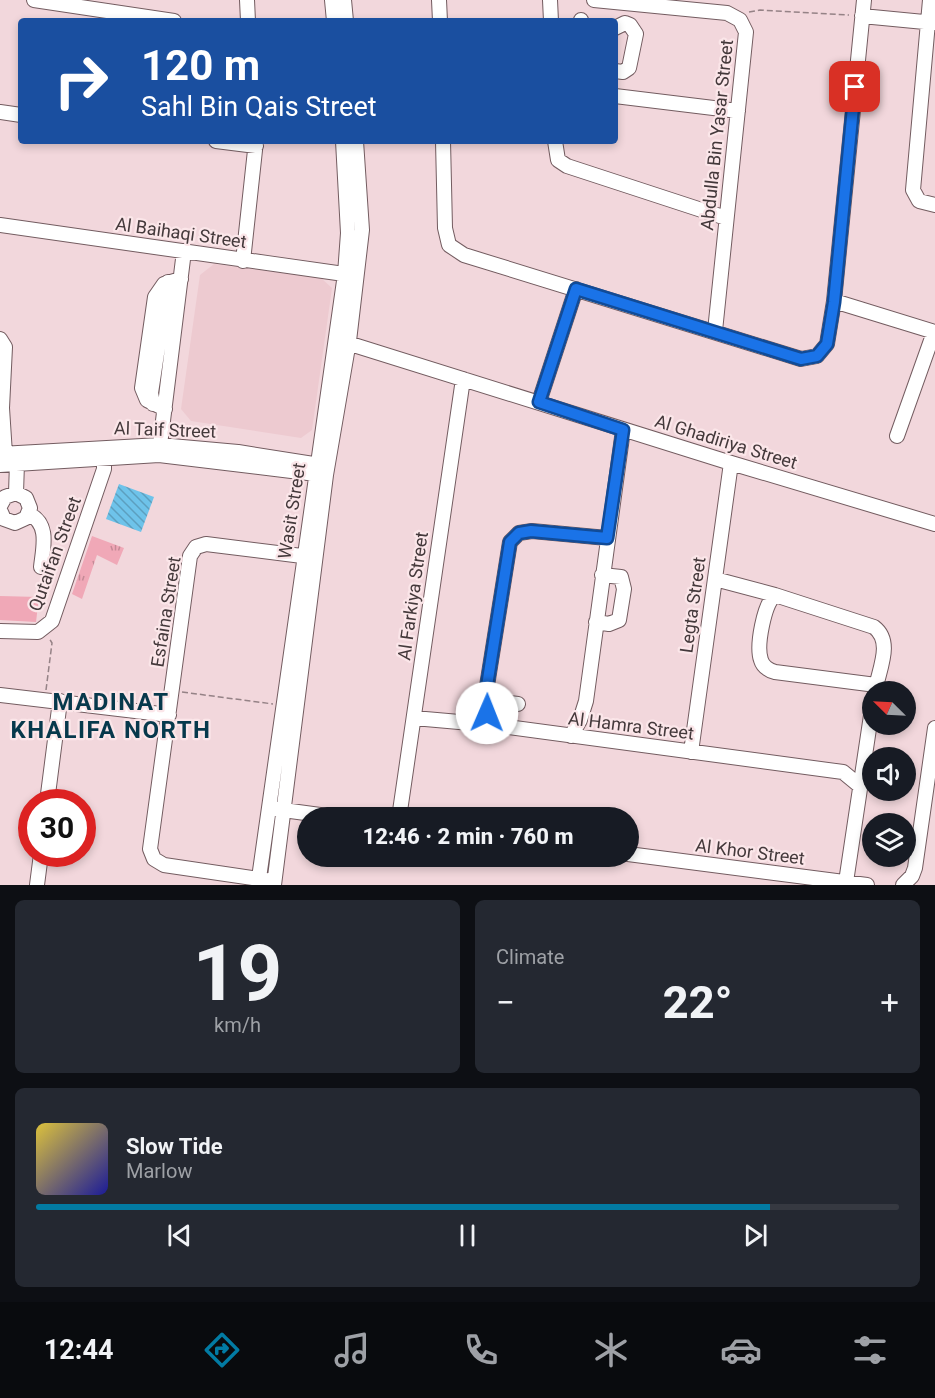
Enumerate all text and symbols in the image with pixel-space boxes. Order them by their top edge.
street label: Abdulla Bin Yasar Street [696,38,737,232]
text: 120 m [141,41,260,90]
icon: right [42,42,120,120]
pin [829,61,880,112]
icon: arrive [838,70,871,103]
text: Sahl Bin Qais Street [141,91,377,123]
street label: Al Baihaqi Street [114,213,248,252]
street label: Al Ghadiriya Street [652,410,800,473]
street label: Al Taif Street [114,417,217,442]
street label: Wasit Street [274,461,309,560]
street label: Qutaifan Street [24,494,85,614]
street label: Al Farkiya Street [393,530,432,662]
street label: Esfaina Street [146,555,185,669]
street label: Legta Street [675,555,710,654]
position arrow [455,681,519,745]
north arrow [862,681,916,735]
map controls [862,681,916,867]
district label: MADINAT KHALIFA NORTH [10,688,212,744]
street label: Al Hamra Street [567,707,695,744]
button: sound [862,747,916,801]
speed limit sign: 30 [18,789,96,867]
button: layers [862,813,916,867]
text: 12:46 · 2 min · 760 m [363,824,573,849]
street label: Al Khor Street [694,834,806,869]
text: 19 [193,928,282,1019]
text: Climate [496,945,564,969]
text: 22° [663,976,732,1029]
text: − [496,983,515,1022]
text: + [880,983,899,1022]
text: km/h [214,1013,261,1037]
text: Slow Tide [126,1134,223,1159]
text: Marlow [126,1159,192,1183]
icon: previous [163,1219,196,1252]
icon: pause [451,1219,484,1252]
icon: next [739,1219,772,1252]
icon: directions [201,1329,243,1371]
icon: music [331,1329,373,1371]
icon: phone [460,1329,502,1371]
icon: climate [590,1329,632,1371]
icon: car [720,1329,762,1371]
icon: filters [849,1329,891,1371]
text: 12:44 [44,1334,113,1366]

